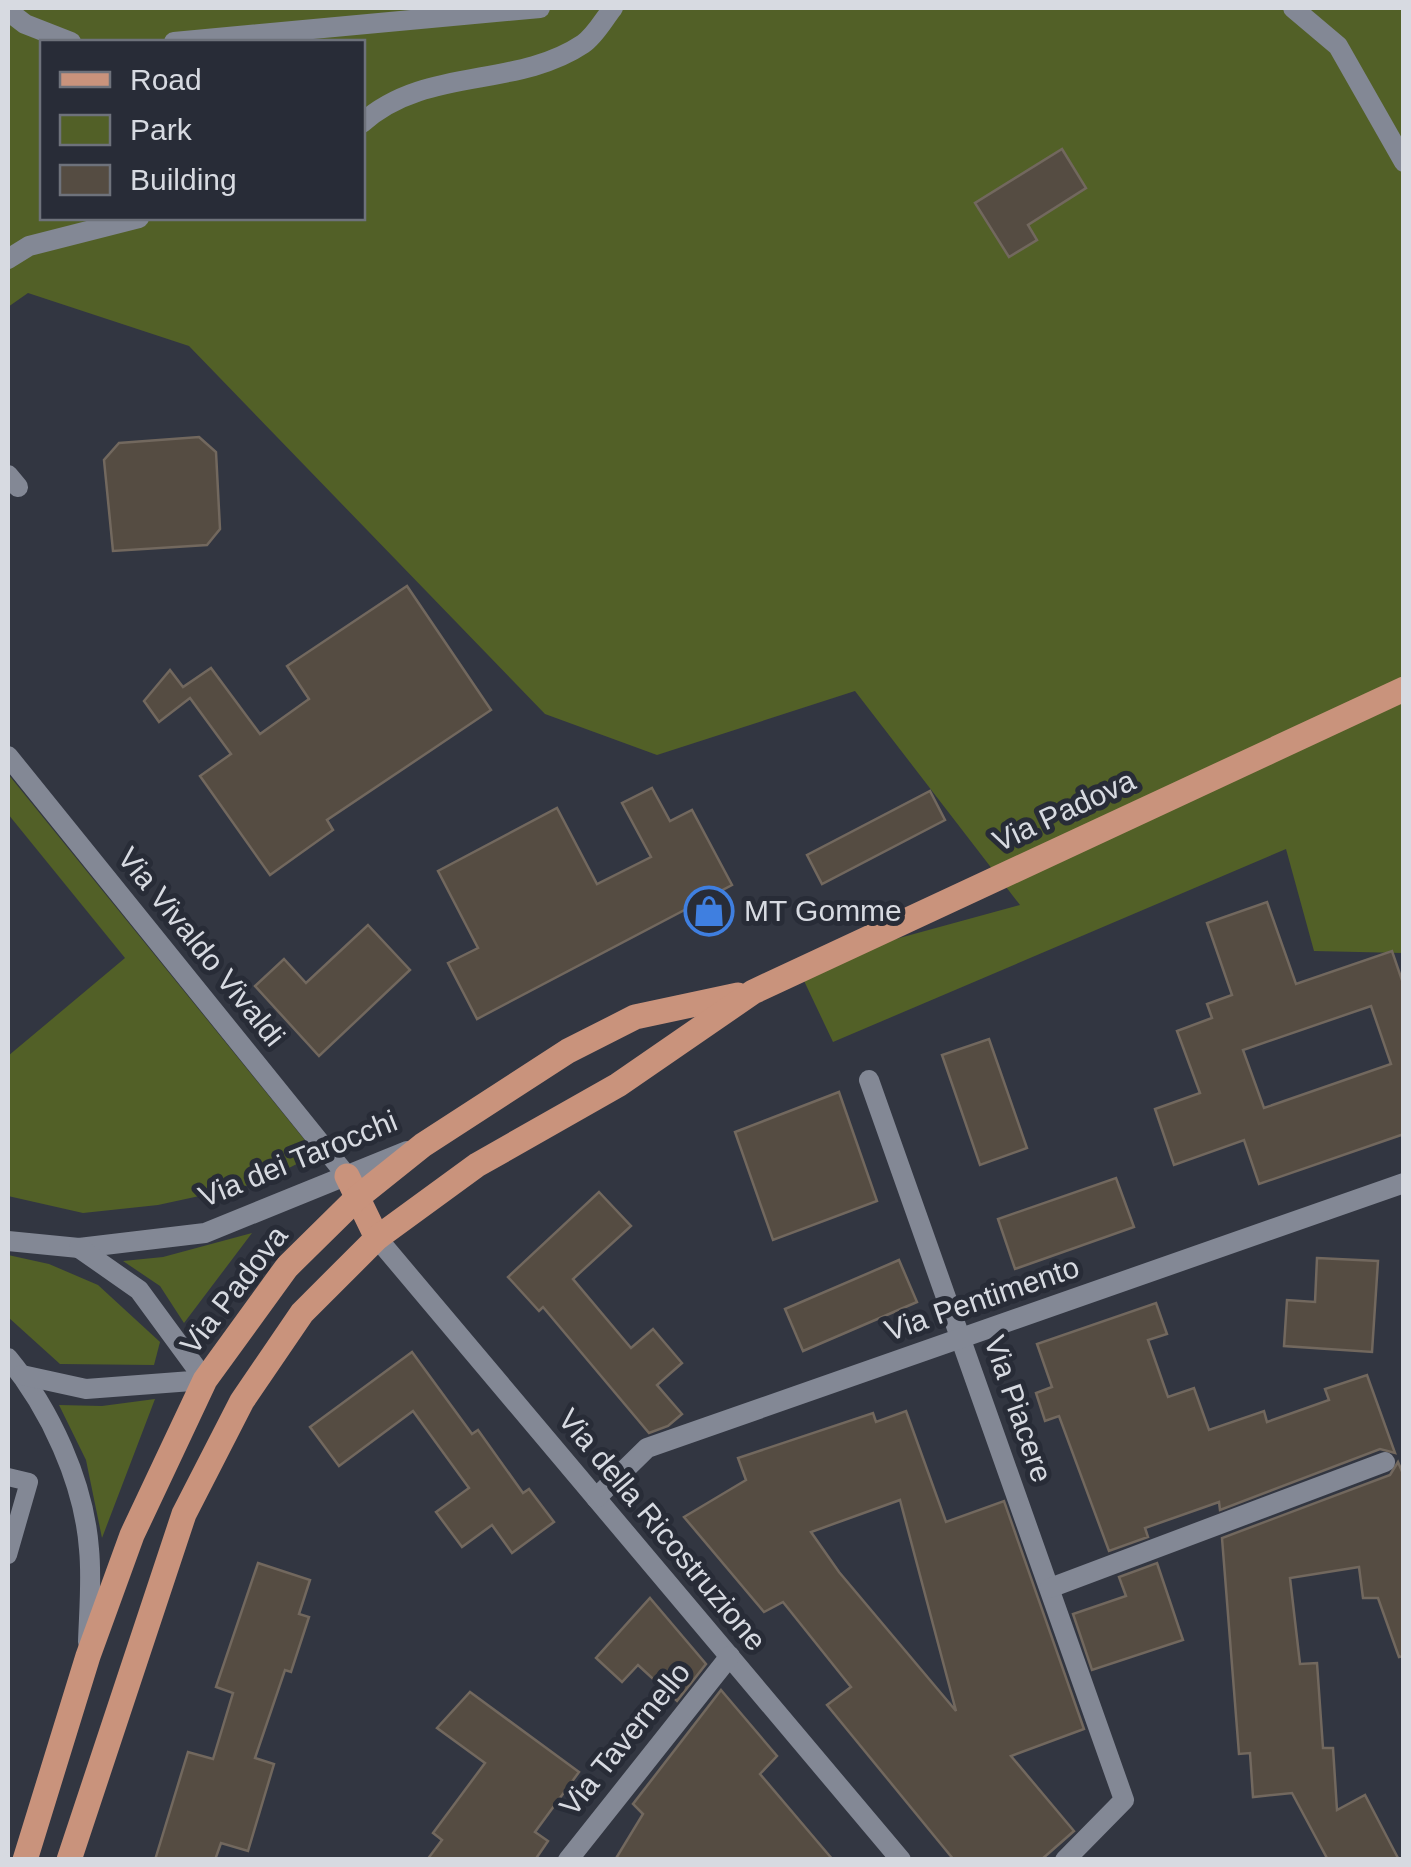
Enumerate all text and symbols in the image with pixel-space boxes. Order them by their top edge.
legend [40,40,365,220]
text: Road [130,63,202,96]
text: Park [130,113,193,146]
text: Building [130,163,237,196]
street label: Via Padova [988,763,1140,858]
street label: Via Vivaldo Vivaldi [111,841,291,1052]
shop icon: MT Gomme [683,885,735,937]
place label: MT Gomme [744,894,902,927]
street label: Via dei Tarocchi [194,1104,402,1213]
street label: Via Padova [174,1219,294,1360]
street label: Via Pentimento [881,1250,1083,1347]
street label: Via Piacere [978,1331,1059,1486]
street label: Via della Ricostruzione [552,1402,773,1657]
street label: Via Tavernello [553,1655,696,1822]

